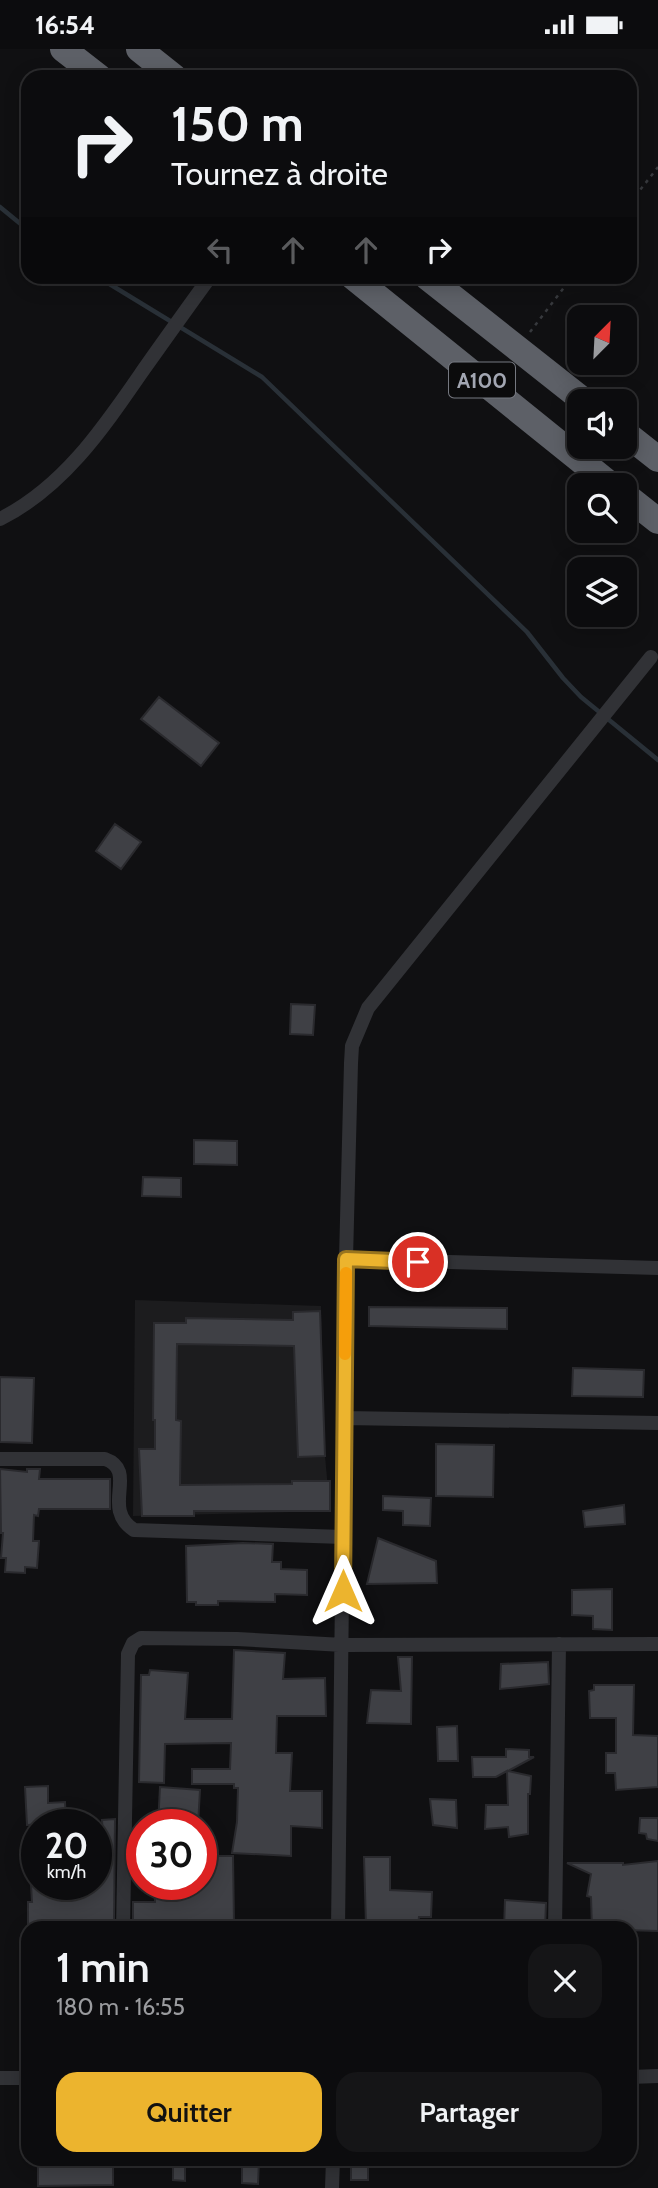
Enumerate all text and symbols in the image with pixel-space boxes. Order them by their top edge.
text: 16:54 [35,9,95,41]
text: 150 m [171,94,304,153]
icon: right [56,98,147,189]
text: Tournez à droite [171,154,388,193]
icon: left [201,231,239,269]
icon: ahead [274,231,312,269]
icon: ahead [347,231,385,269]
icon: right [420,231,458,269]
north arrow [567,305,637,375]
map controls [567,305,637,627]
road number: A100 [449,363,515,397]
button: sound [567,389,637,459]
button: search [567,473,637,543]
button: layers [567,557,637,627]
pin [388,1232,448,1292]
icon: arrive [399,1243,437,1281]
position arrow [306,1554,380,1628]
speed limit sign: 30 [126,1809,217,1900]
text: 20 [45,1824,88,1867]
text: km/h [47,1861,86,1883]
text: 1 min [56,1941,150,1993]
button: close [528,1944,602,2018]
text: 180 m · 16:55 [56,1993,185,2021]
button: Quitter [56,2072,322,2152]
button: Partager [336,2072,602,2152]

